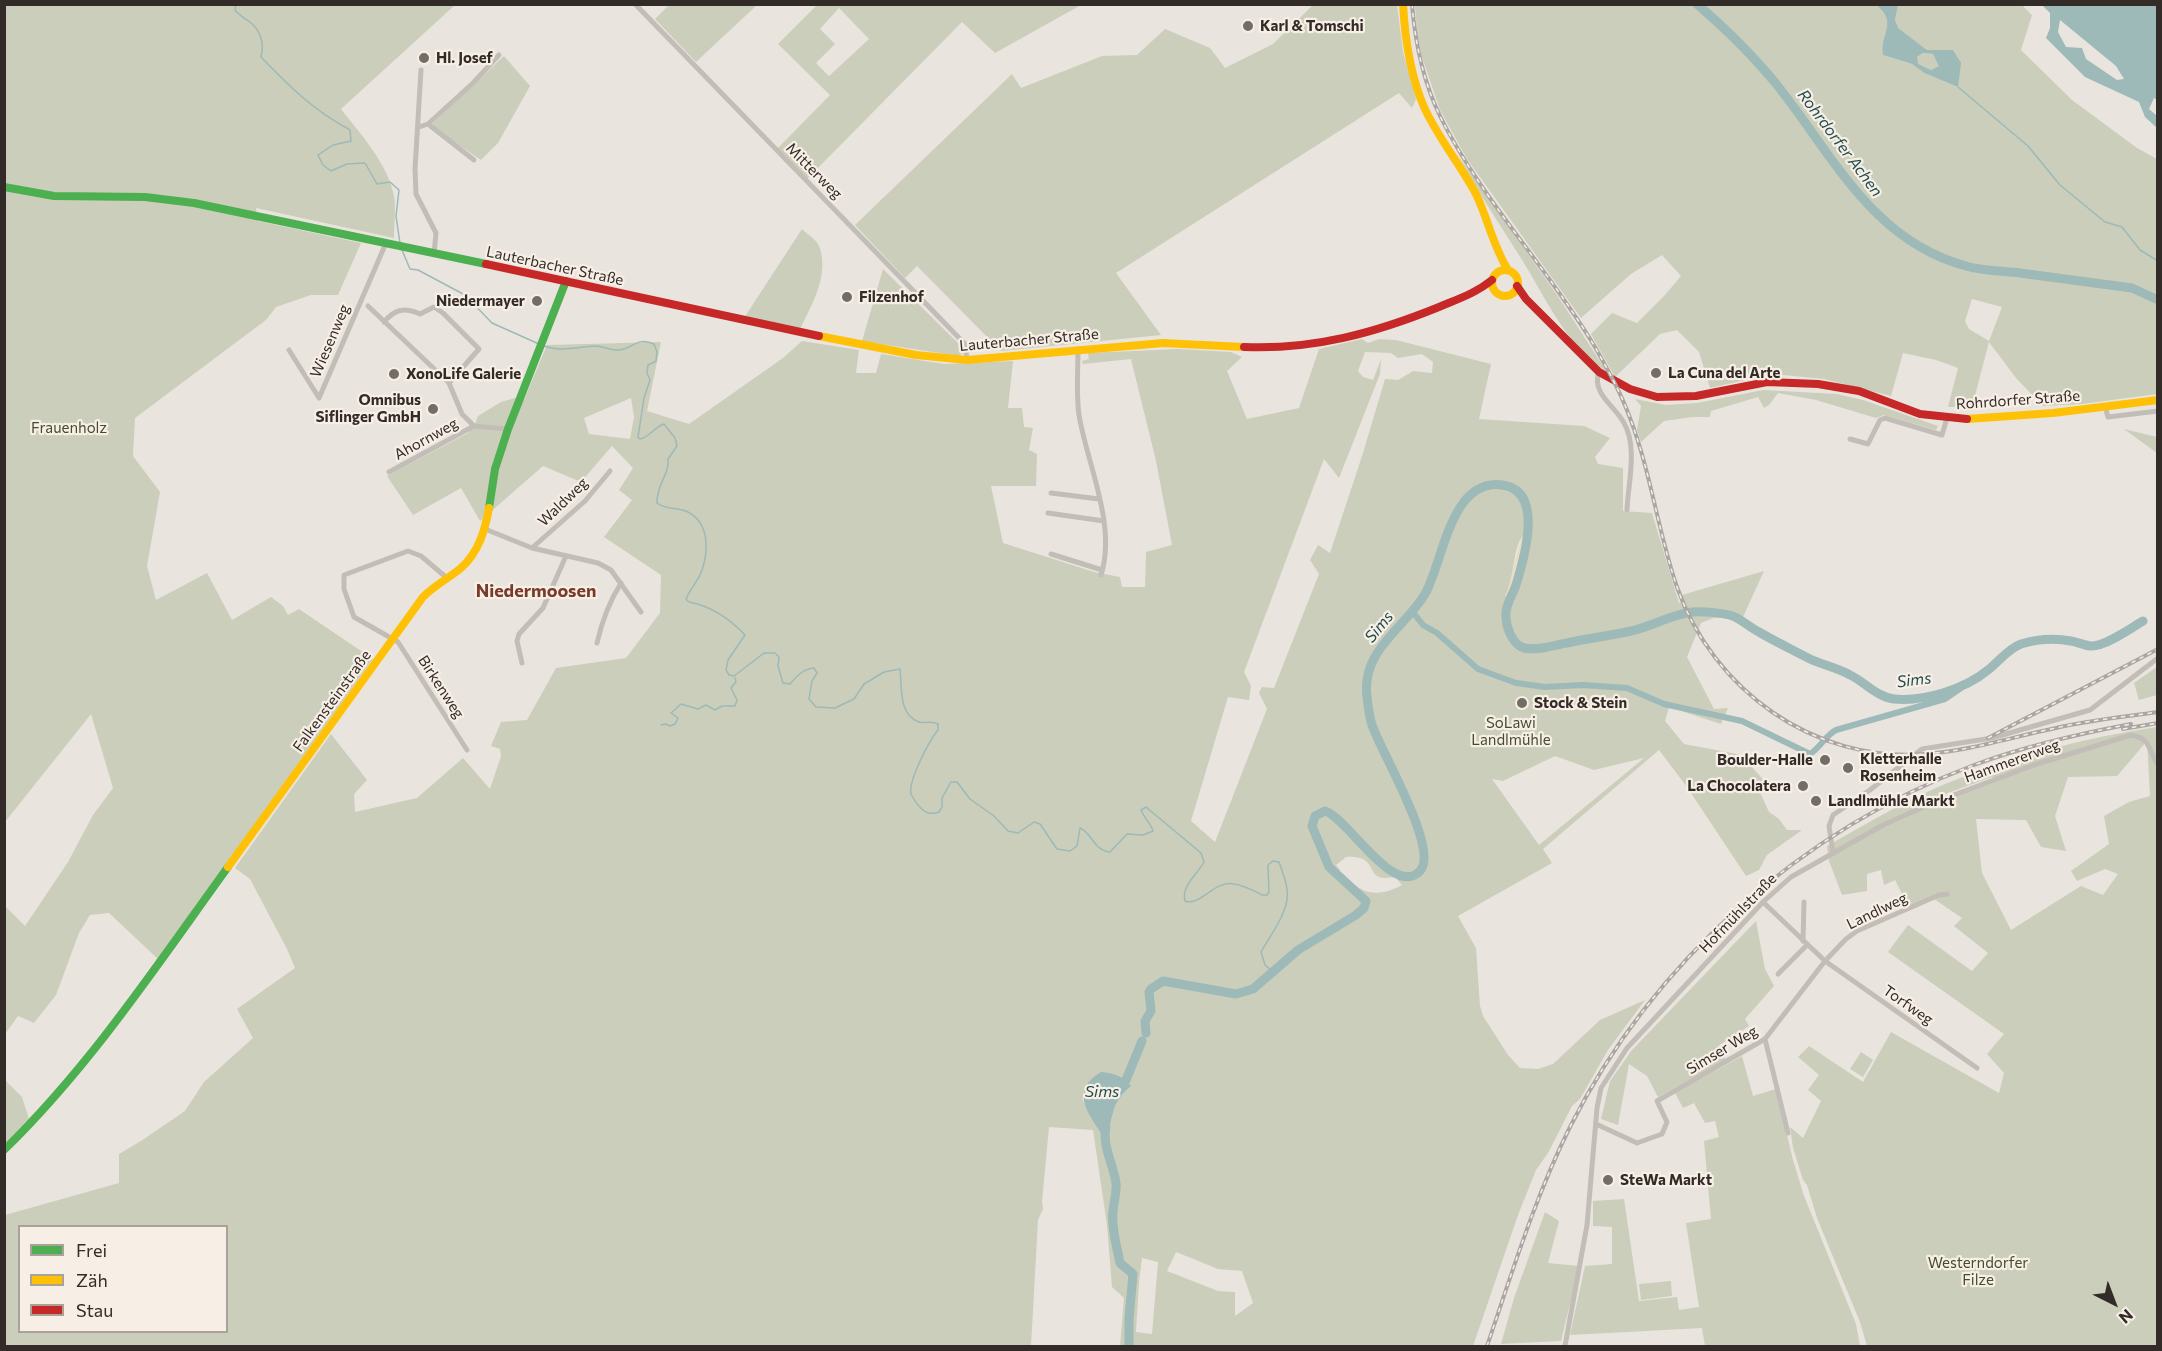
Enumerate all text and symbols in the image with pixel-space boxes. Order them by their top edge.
place label: Karl & Tomschi [1260,17,1364,35]
marker: Karl & Tomschi [1241,19,1255,33]
place label: Hl. Josef [436,49,493,67]
marker: Hl. Josef [417,51,431,65]
water label: Rohrdorfer Achen [1793,86,1887,200]
street label: Mitterweg [782,139,846,203]
street label: Lauterbacher Straße [485,243,625,289]
place label: Filzenhof [859,288,924,306]
marker: Filzenhof [840,290,854,304]
place label: Niedermayer [436,292,525,310]
marker: Niedermayer [530,294,544,308]
street label: Wiesenweg [306,302,354,380]
street label: Lauterbacher Straße [959,325,1099,355]
place label: La Cuna del Arte [1668,364,1781,382]
place label: XonoLife Galerie [406,365,521,383]
marker: La Cuna del Arte [1649,366,1663,380]
marker: XonoLife Galerie [387,367,401,381]
street label: Rohrdorfer Straße [1955,387,2081,413]
place label: Omnibus Siflinger GmbH [316,391,421,426]
marker: Omnibus Siflinger GmbH [426,402,440,416]
street label: Ahornweg [391,414,461,464]
park label: Frauenholz [31,419,107,437]
street label: Waldweg [534,474,592,530]
district label: Niedermoosen [476,580,596,602]
water label: Sims [1361,607,1397,647]
street label: Falkensteinstraße [289,647,375,755]
street label: Birkenweg [414,652,468,722]
water label: Sims [1896,668,1932,692]
place label: Stock & Stein [1534,694,1627,712]
marker: Stock & Stein [1515,696,1529,710]
park label: SoLawi Landlmühle [1471,714,1551,749]
street label: Hammererweg [1962,735,2062,787]
place label: Kletterhalle Rosenheim [1860,750,1942,785]
place label: Boulder-Halle [1717,751,1813,769]
marker: Boulder-Halle [1818,753,1832,767]
marker: Kletterhalle Rosenheim [1841,761,1855,775]
place label: La Chocolatera [1687,777,1791,795]
marker: La Chocolatera [1796,779,1810,793]
place label: Landlmühle Markt [1828,792,1955,810]
marker: Landlmühle Markt [1809,794,1823,808]
street label: Hofmühlstraße [1696,870,1780,956]
street label: Landlweg [1844,889,1910,933]
street label: Torfweg [1879,981,1937,1029]
street label: Simser Weg [1683,1022,1761,1078]
water label: Sims [1085,1082,1119,1102]
place label: SteWa Markt [1620,1171,1712,1189]
marker: SteWa Markt [1601,1173,1615,1187]
legend [18,1225,228,1333]
text: Frei [76,1239,107,1261]
park label: Westerndorfer Filze [1928,1254,2028,1289]
text: Zäh [76,1269,108,1291]
north arrow [2084,1273,2144,1333]
text: Stau [76,1299,113,1321]
text: N [2116,1306,2137,1328]

